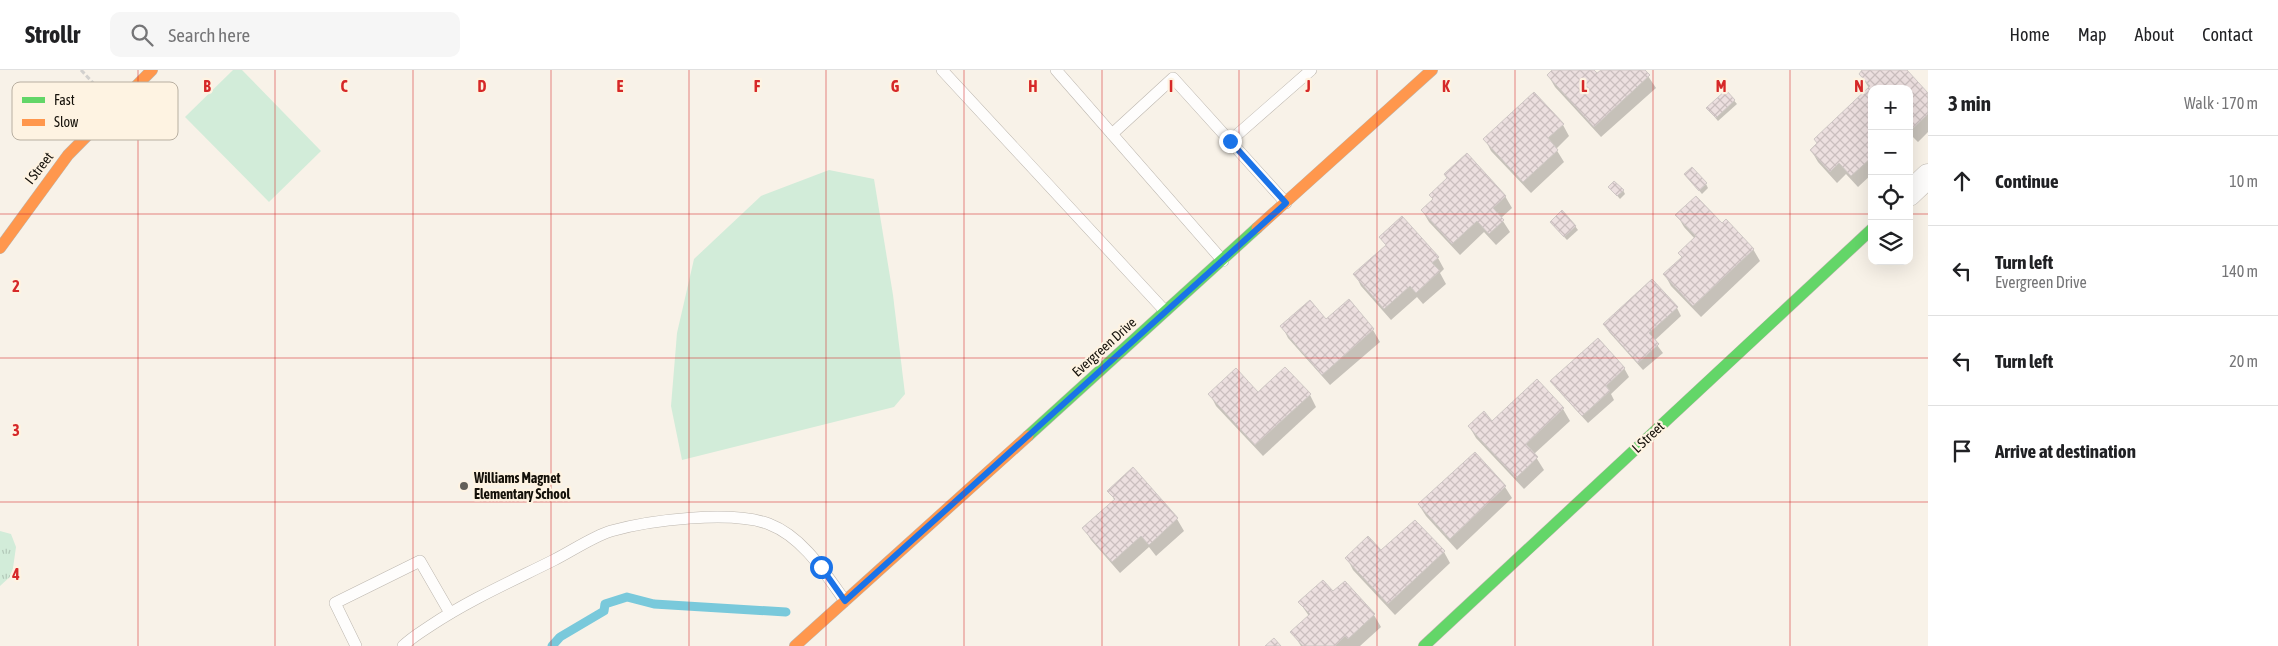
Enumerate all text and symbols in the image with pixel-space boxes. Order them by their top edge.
search box [110,12,460,57]
text: Strollr [25,21,80,48]
icon: search [128,21,156,49]
text: Search here [168,24,250,46]
text: Home [2010,24,2050,45]
text: Map [2078,24,2107,45]
text: About [2135,24,2174,45]
text: Contact [2202,24,2253,45]
text: B [203,77,211,95]
text: C [340,77,348,95]
text: D [478,77,487,95]
text: E [617,77,624,95]
text: F [754,77,761,95]
text: G [891,77,900,95]
text: H [1028,77,1038,95]
text: I [1169,77,1173,95]
text: J [1304,77,1311,95]
text: K [1442,77,1450,95]
text: L [1581,77,1588,95]
text: M [1716,77,1726,95]
text: N [1854,77,1864,95]
legend [12,82,178,140]
map controls [1868,85,1913,265]
button: + [1868,85,1913,130]
text: 3 min [1948,91,1991,115]
text: Fast [54,92,75,108]
text: Walk · 170 m [2184,94,2258,112]
text: Slow [54,114,79,130]
route end [1219,130,1242,153]
button: − [1868,130,1913,175]
street label: I Street [22,149,56,187]
icon: ahead [1948,167,1976,195]
text: Continue [1995,170,2059,192]
text: 10 m [2229,172,2258,190]
button: locate [1868,175,1913,220]
button: layers [1868,220,1913,265]
text: Turn left [1995,251,2053,273]
icon: left [1948,257,1976,285]
text: 140 m [2222,262,2258,280]
text: Evergreen Drive [1995,273,2087,291]
text: 2 [12,277,20,295]
street label: Evergreen Drive [1069,314,1139,380]
icon: left [1948,347,1976,375]
text: Turn left [1995,350,2053,372]
text: 20 m [2229,352,2258,370]
street label: L Street [1629,418,1667,456]
text: 3 [12,421,20,439]
icon: arrive [1948,437,1976,465]
text: Arrive at destination [1995,440,2136,462]
place label: Williams Magnet Elementary School [473,470,570,502]
marker: Williams Magnet Elementary School [458,480,470,492]
route start [810,556,833,579]
text: 4 [11,565,20,583]

